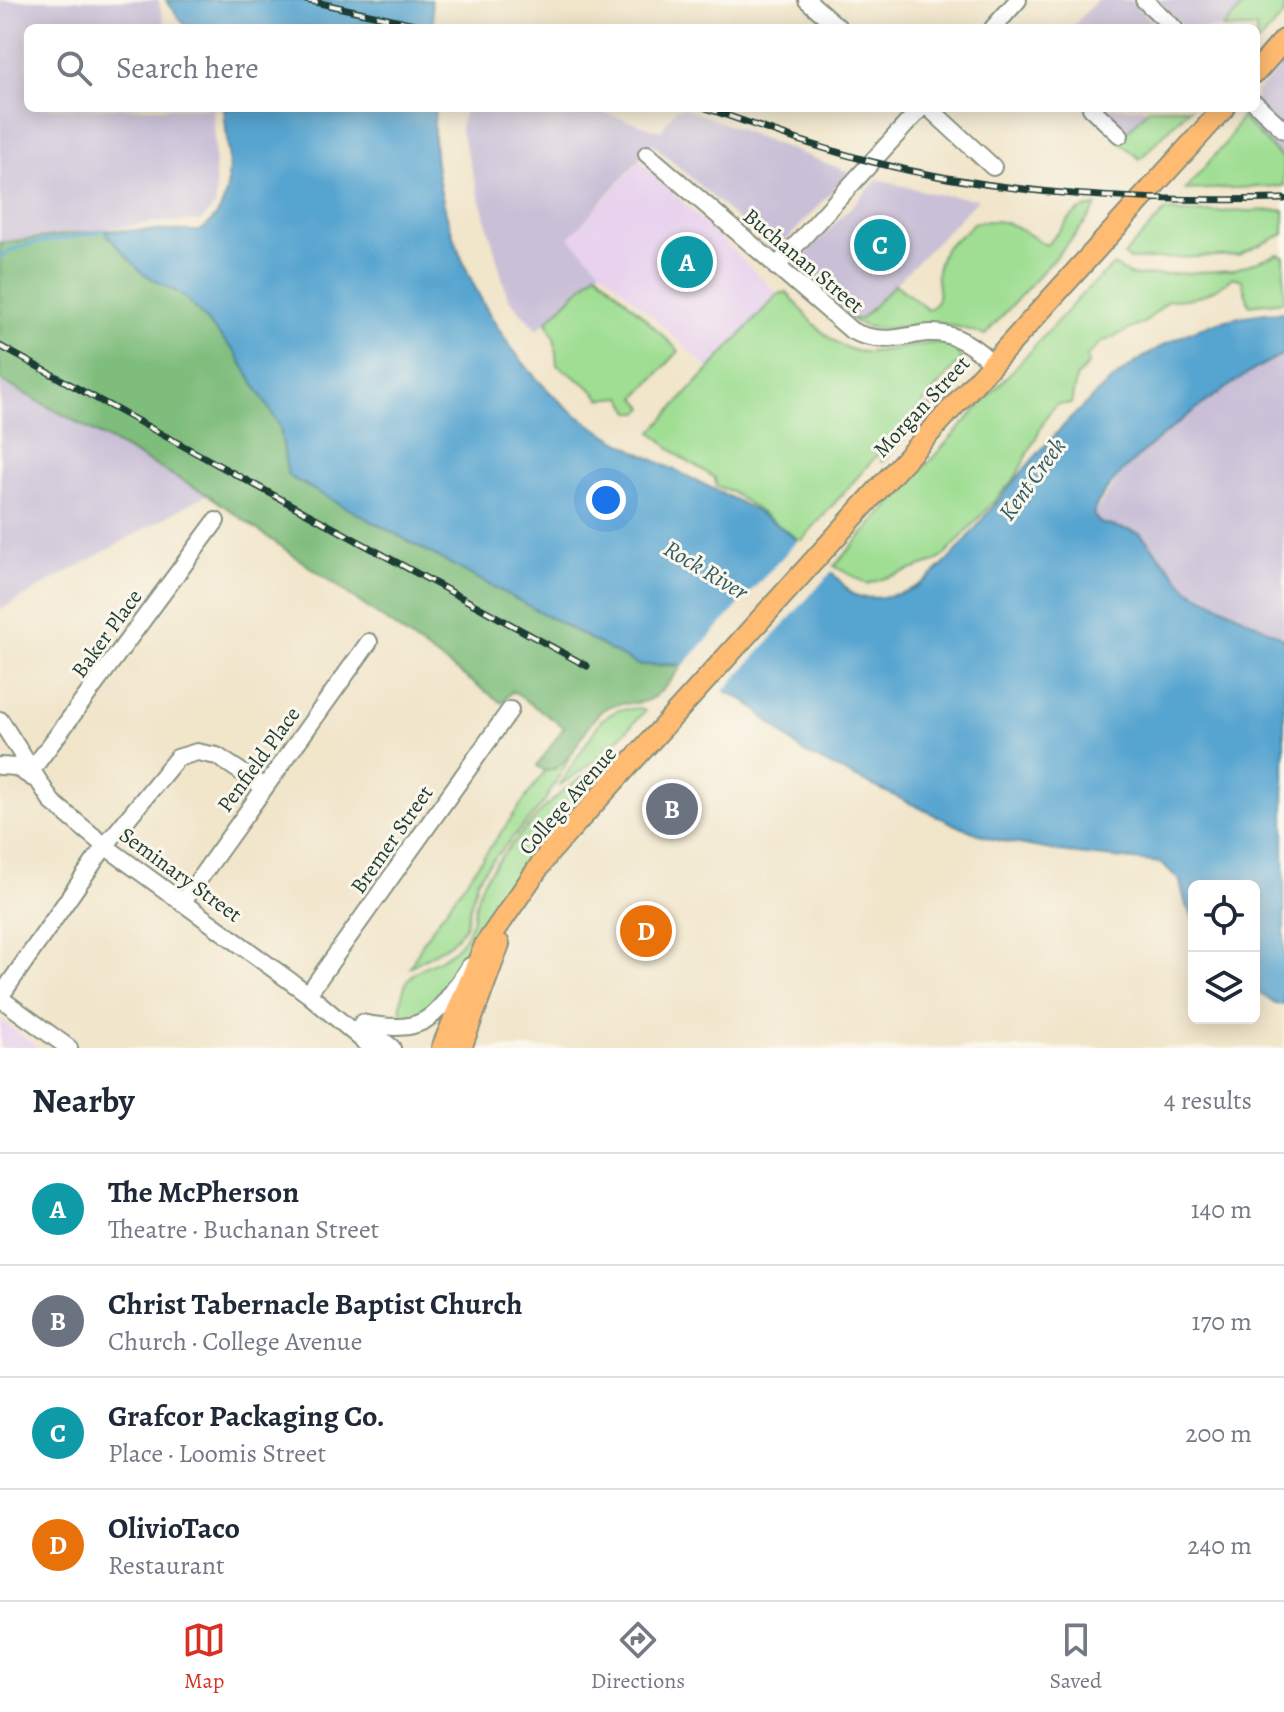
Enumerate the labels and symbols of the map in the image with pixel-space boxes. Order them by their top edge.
street label: Buchanan Street [737,201,870,320]
pin: C [854,215,906,275]
pin: A [661,232,713,292]
street label: Morgan Street [867,349,977,464]
water label: Kent Creek [991,431,1073,527]
your location [586,480,626,520]
water label: Rock River [658,532,755,608]
street label: Baker Place [64,583,149,684]
street label: Penfield Place [210,701,307,819]
street label: College Avenue [512,740,623,862]
street label: Bremer Street [343,779,440,900]
pin: B [646,779,698,839]
street label: Seminary Street [113,820,248,930]
pin: D [620,901,672,961]

